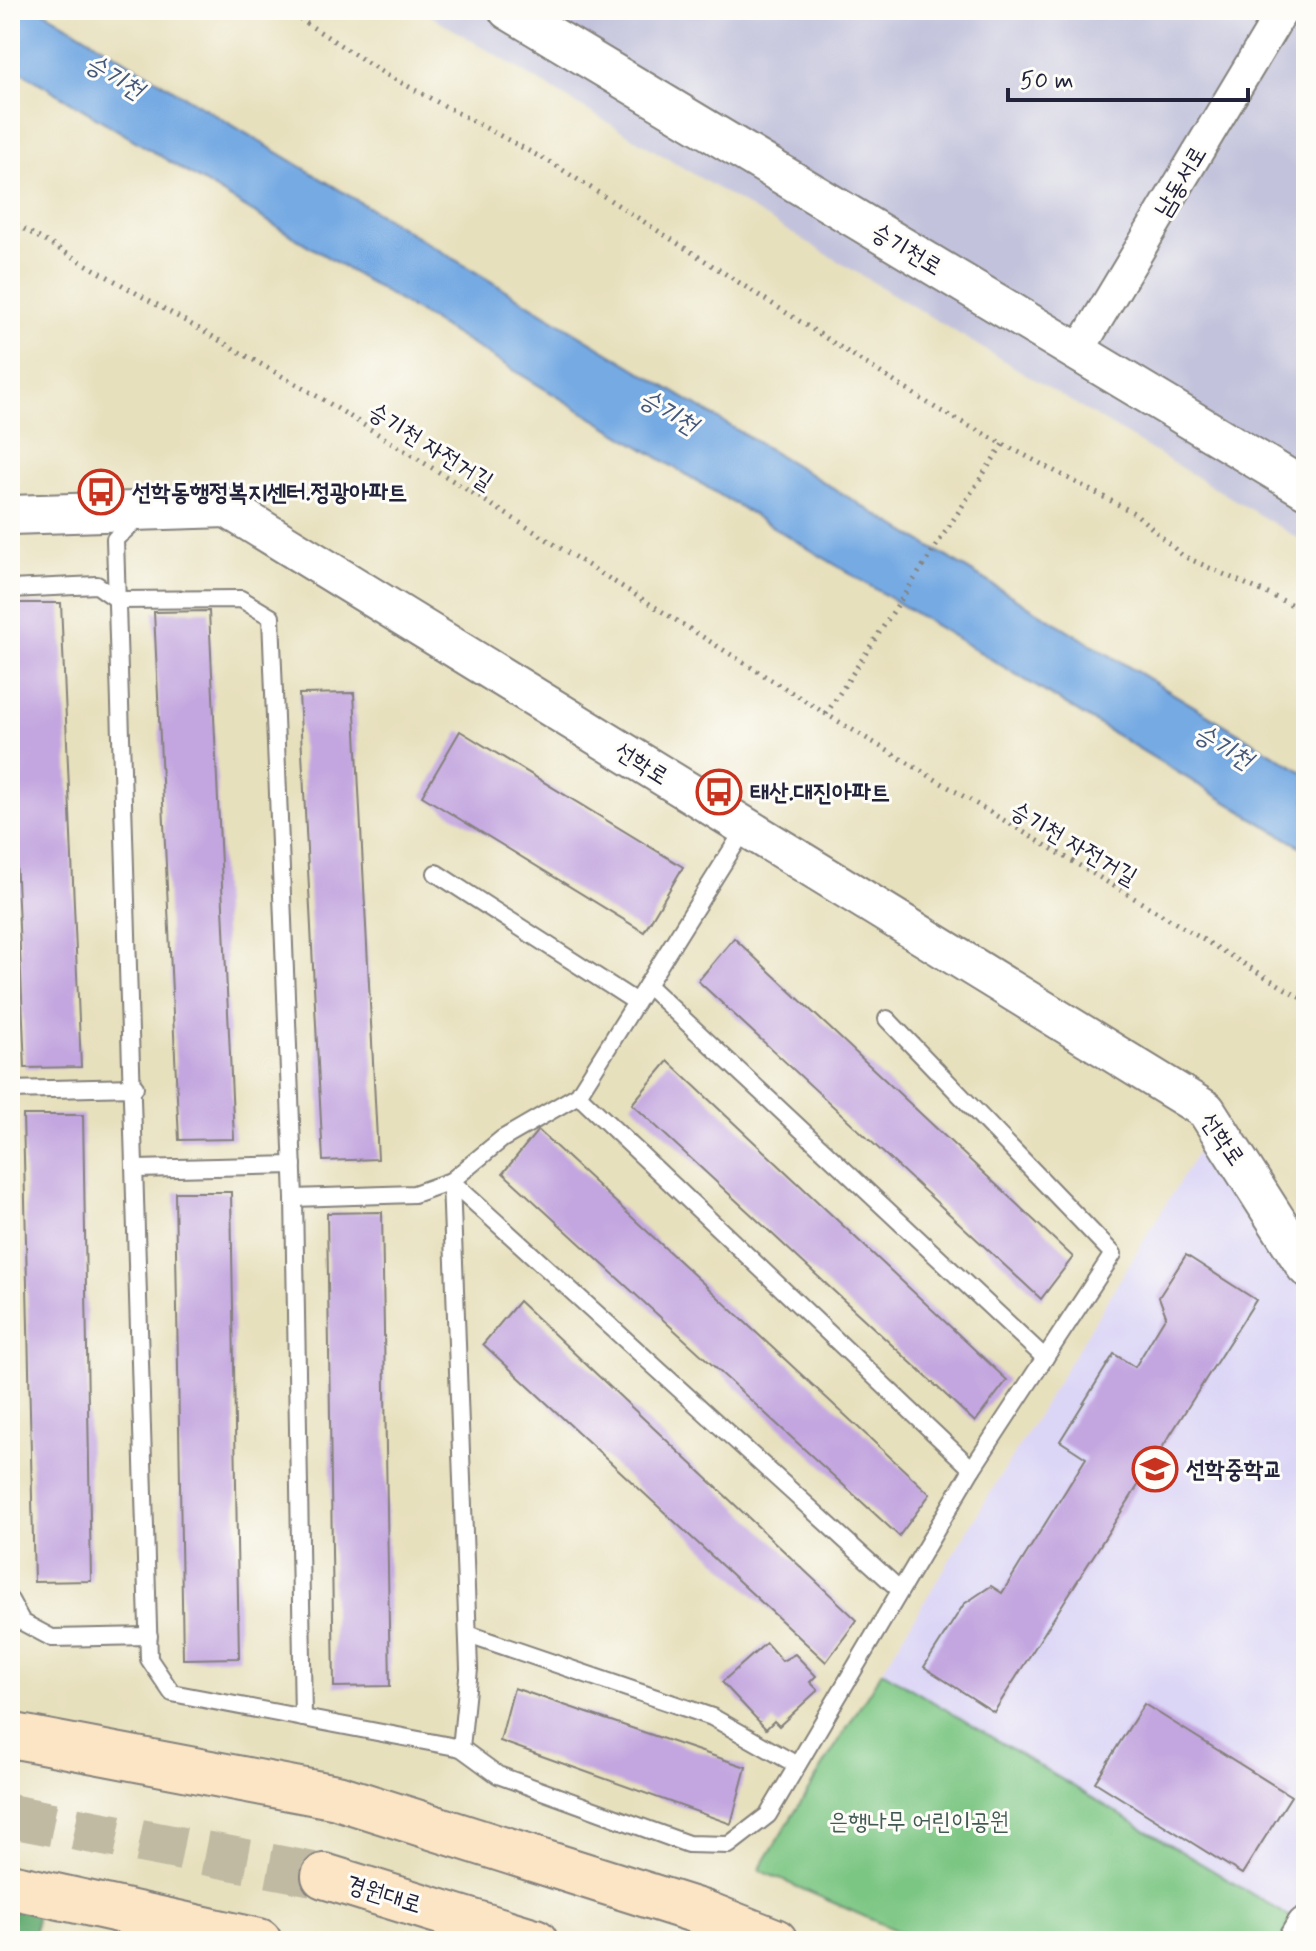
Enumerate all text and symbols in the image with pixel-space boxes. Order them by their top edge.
water label: 승기천 [78,47,152,110]
scale bar [1008,52,1248,102]
text: 50 m [1020,66,1074,97]
street label: 남동서로 [1148,141,1214,223]
street label: 승기천로 [865,217,947,283]
water label: 승기천 [632,382,706,445]
street label: 승기천 자전거길 [362,397,498,498]
bus stop icon: 선학동행정복지센터.정광아파트 [77,468,125,516]
place label: 선학동행정복지센터.정광아파트 [132,478,407,509]
water label: 승기천 [1187,717,1261,780]
street label: 선학로 [608,736,674,793]
bus stop icon: 태산.대진아파트 [695,768,743,816]
place label: 태산.대진아파트 [750,778,890,809]
street label: 승기천 자전거길 [1004,795,1142,893]
street label: 선학로 [1192,1107,1251,1172]
school or university icon: 선학중학교 [1131,1445,1179,1493]
place label: 선학중학교 [1186,1455,1283,1486]
park label: 은행나무 어린이공원 [829,1807,1009,1838]
street label: 경원대로 [342,1869,425,1922]

